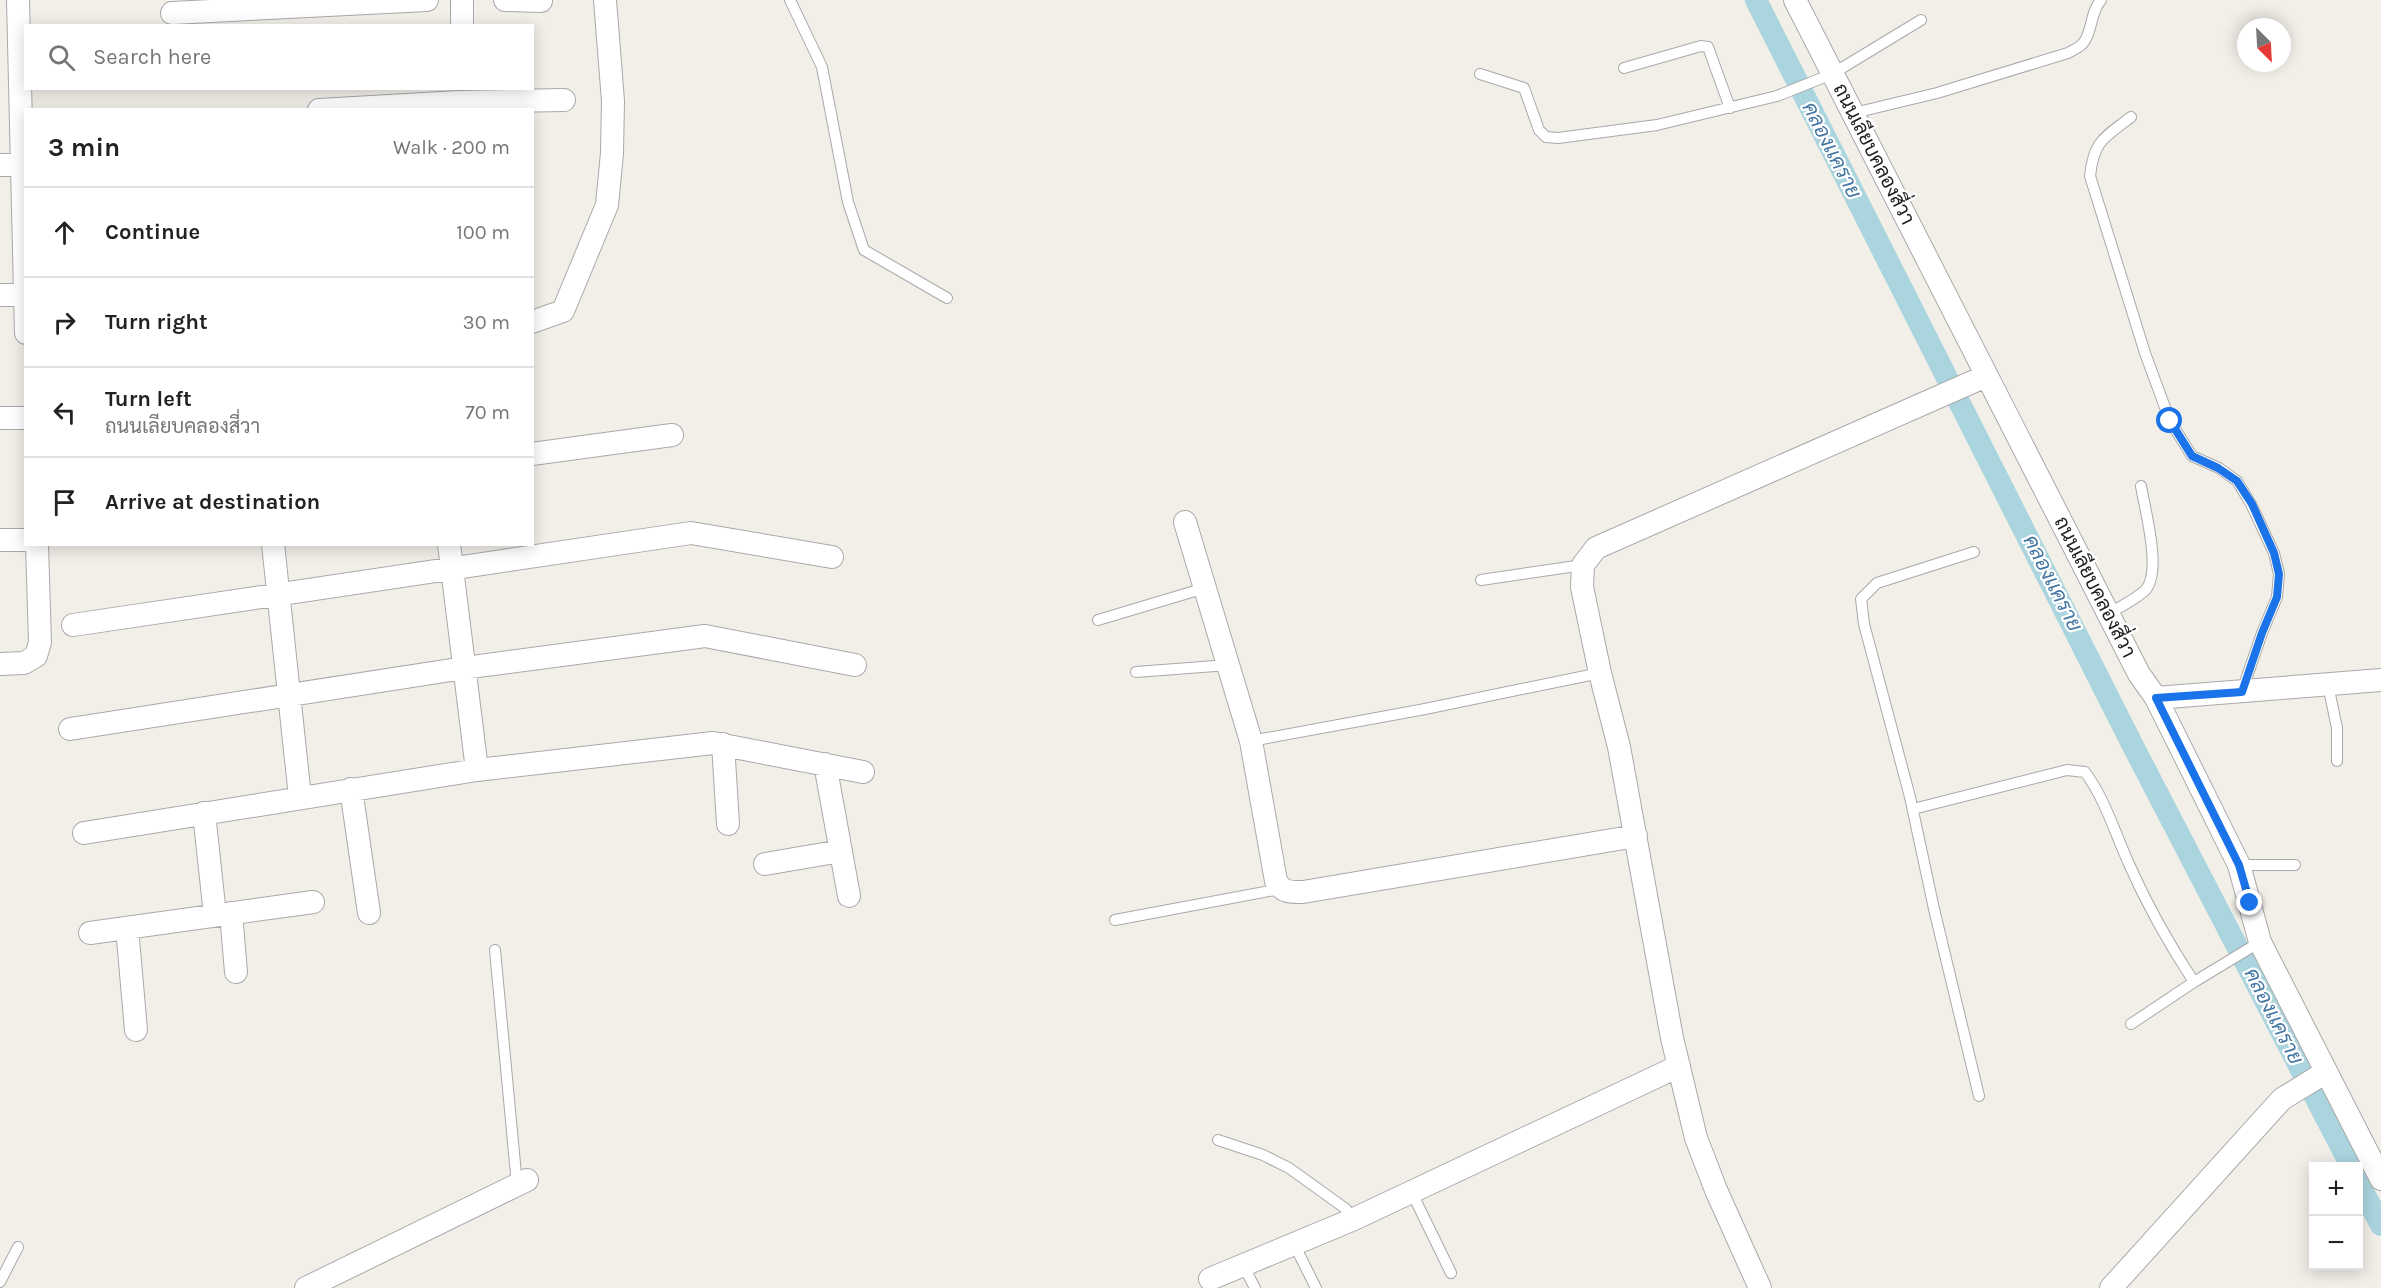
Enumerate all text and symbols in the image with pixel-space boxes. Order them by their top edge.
north arrow [2237,18,2291,72]
search box [24,24,534,90]
icon: search [45,41,78,74]
text: Search here [93,44,211,70]
street label: ถนนเลียบคลองสี่วา [1829,77,1925,228]
water label: คลองเเคราย [1798,98,1866,202]
text: 3 min [48,132,120,163]
text: Walk · 200 m [393,136,510,159]
icon: ahead [48,216,81,249]
text: Continue [105,219,200,245]
text: 100 m [456,221,510,244]
icon: right [48,306,81,339]
text: Turn right [105,309,208,335]
text: 30 m [463,311,510,334]
text: Turn left [105,386,192,412]
icon: left [48,396,81,429]
text: 70 m [465,401,510,424]
route start [2156,407,2182,433]
text: ถนนเลียบคลองสี่วา [105,415,260,438]
icon: arrive [48,486,81,519]
text: Arrive at destination [105,489,320,515]
street label: ถนนเลียบคลองสี่วา [2050,510,2146,661]
water label: คลองเเคราย [2019,531,2087,635]
route end [2236,889,2262,915]
water label: คลองเเคราย [2240,964,2308,1068]
map controls [2309,1162,2363,1270]
button: + [2309,1162,2363,1216]
button: − [2309,1216,2363,1270]

